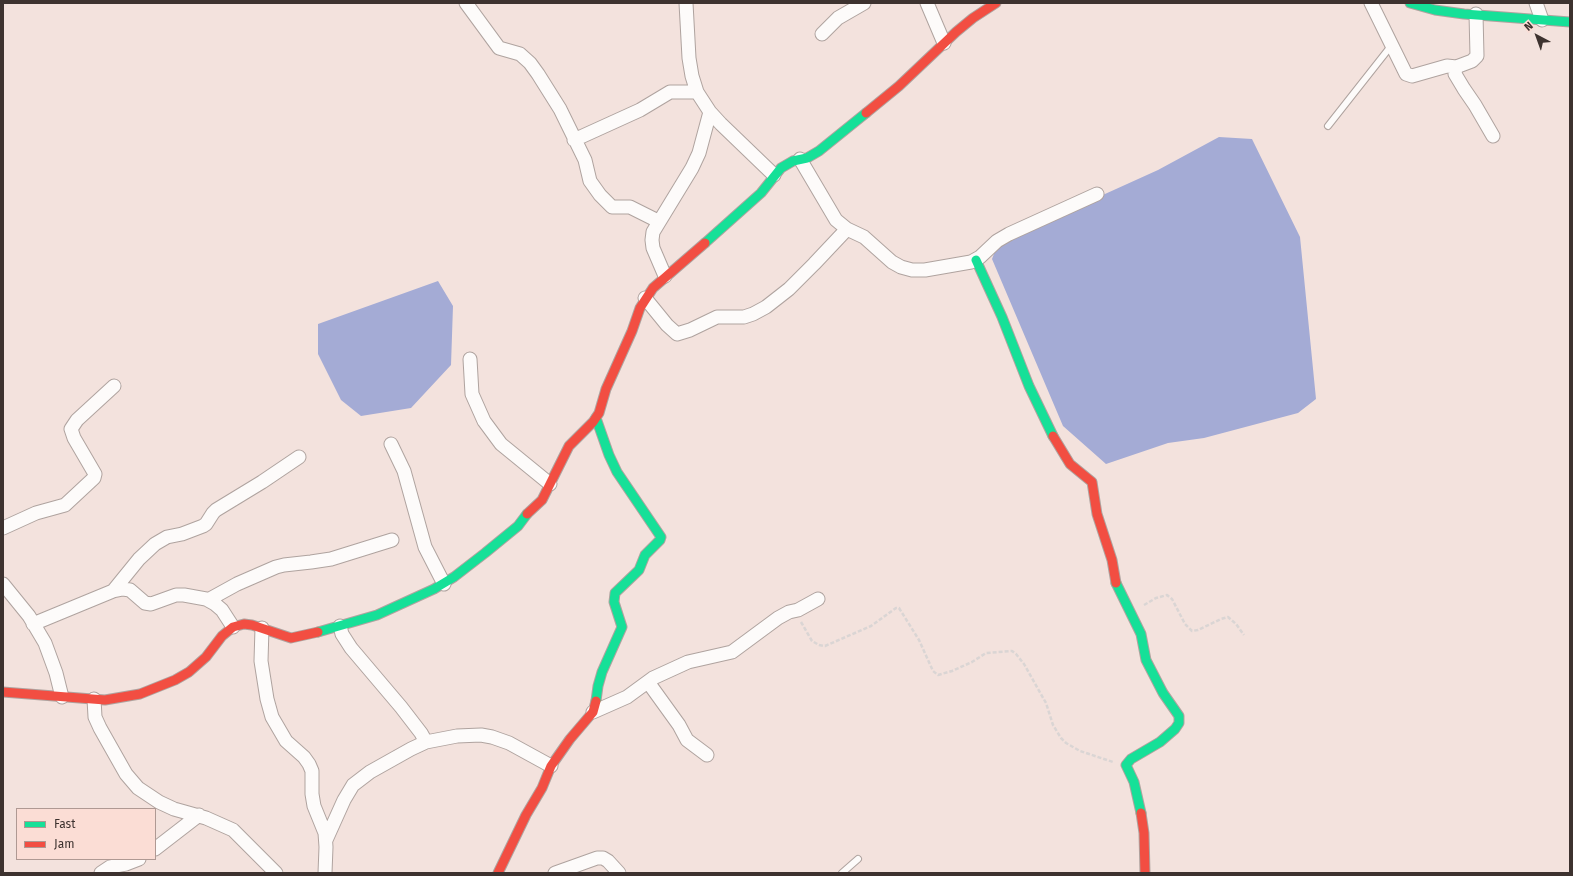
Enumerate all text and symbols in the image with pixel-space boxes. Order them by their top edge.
north arrow [1517,16,1557,56]
text: N [1522,19,1536,34]
legend [16,808,156,860]
text: Fast [54,817,76,831]
text: Jam [54,837,74,851]

